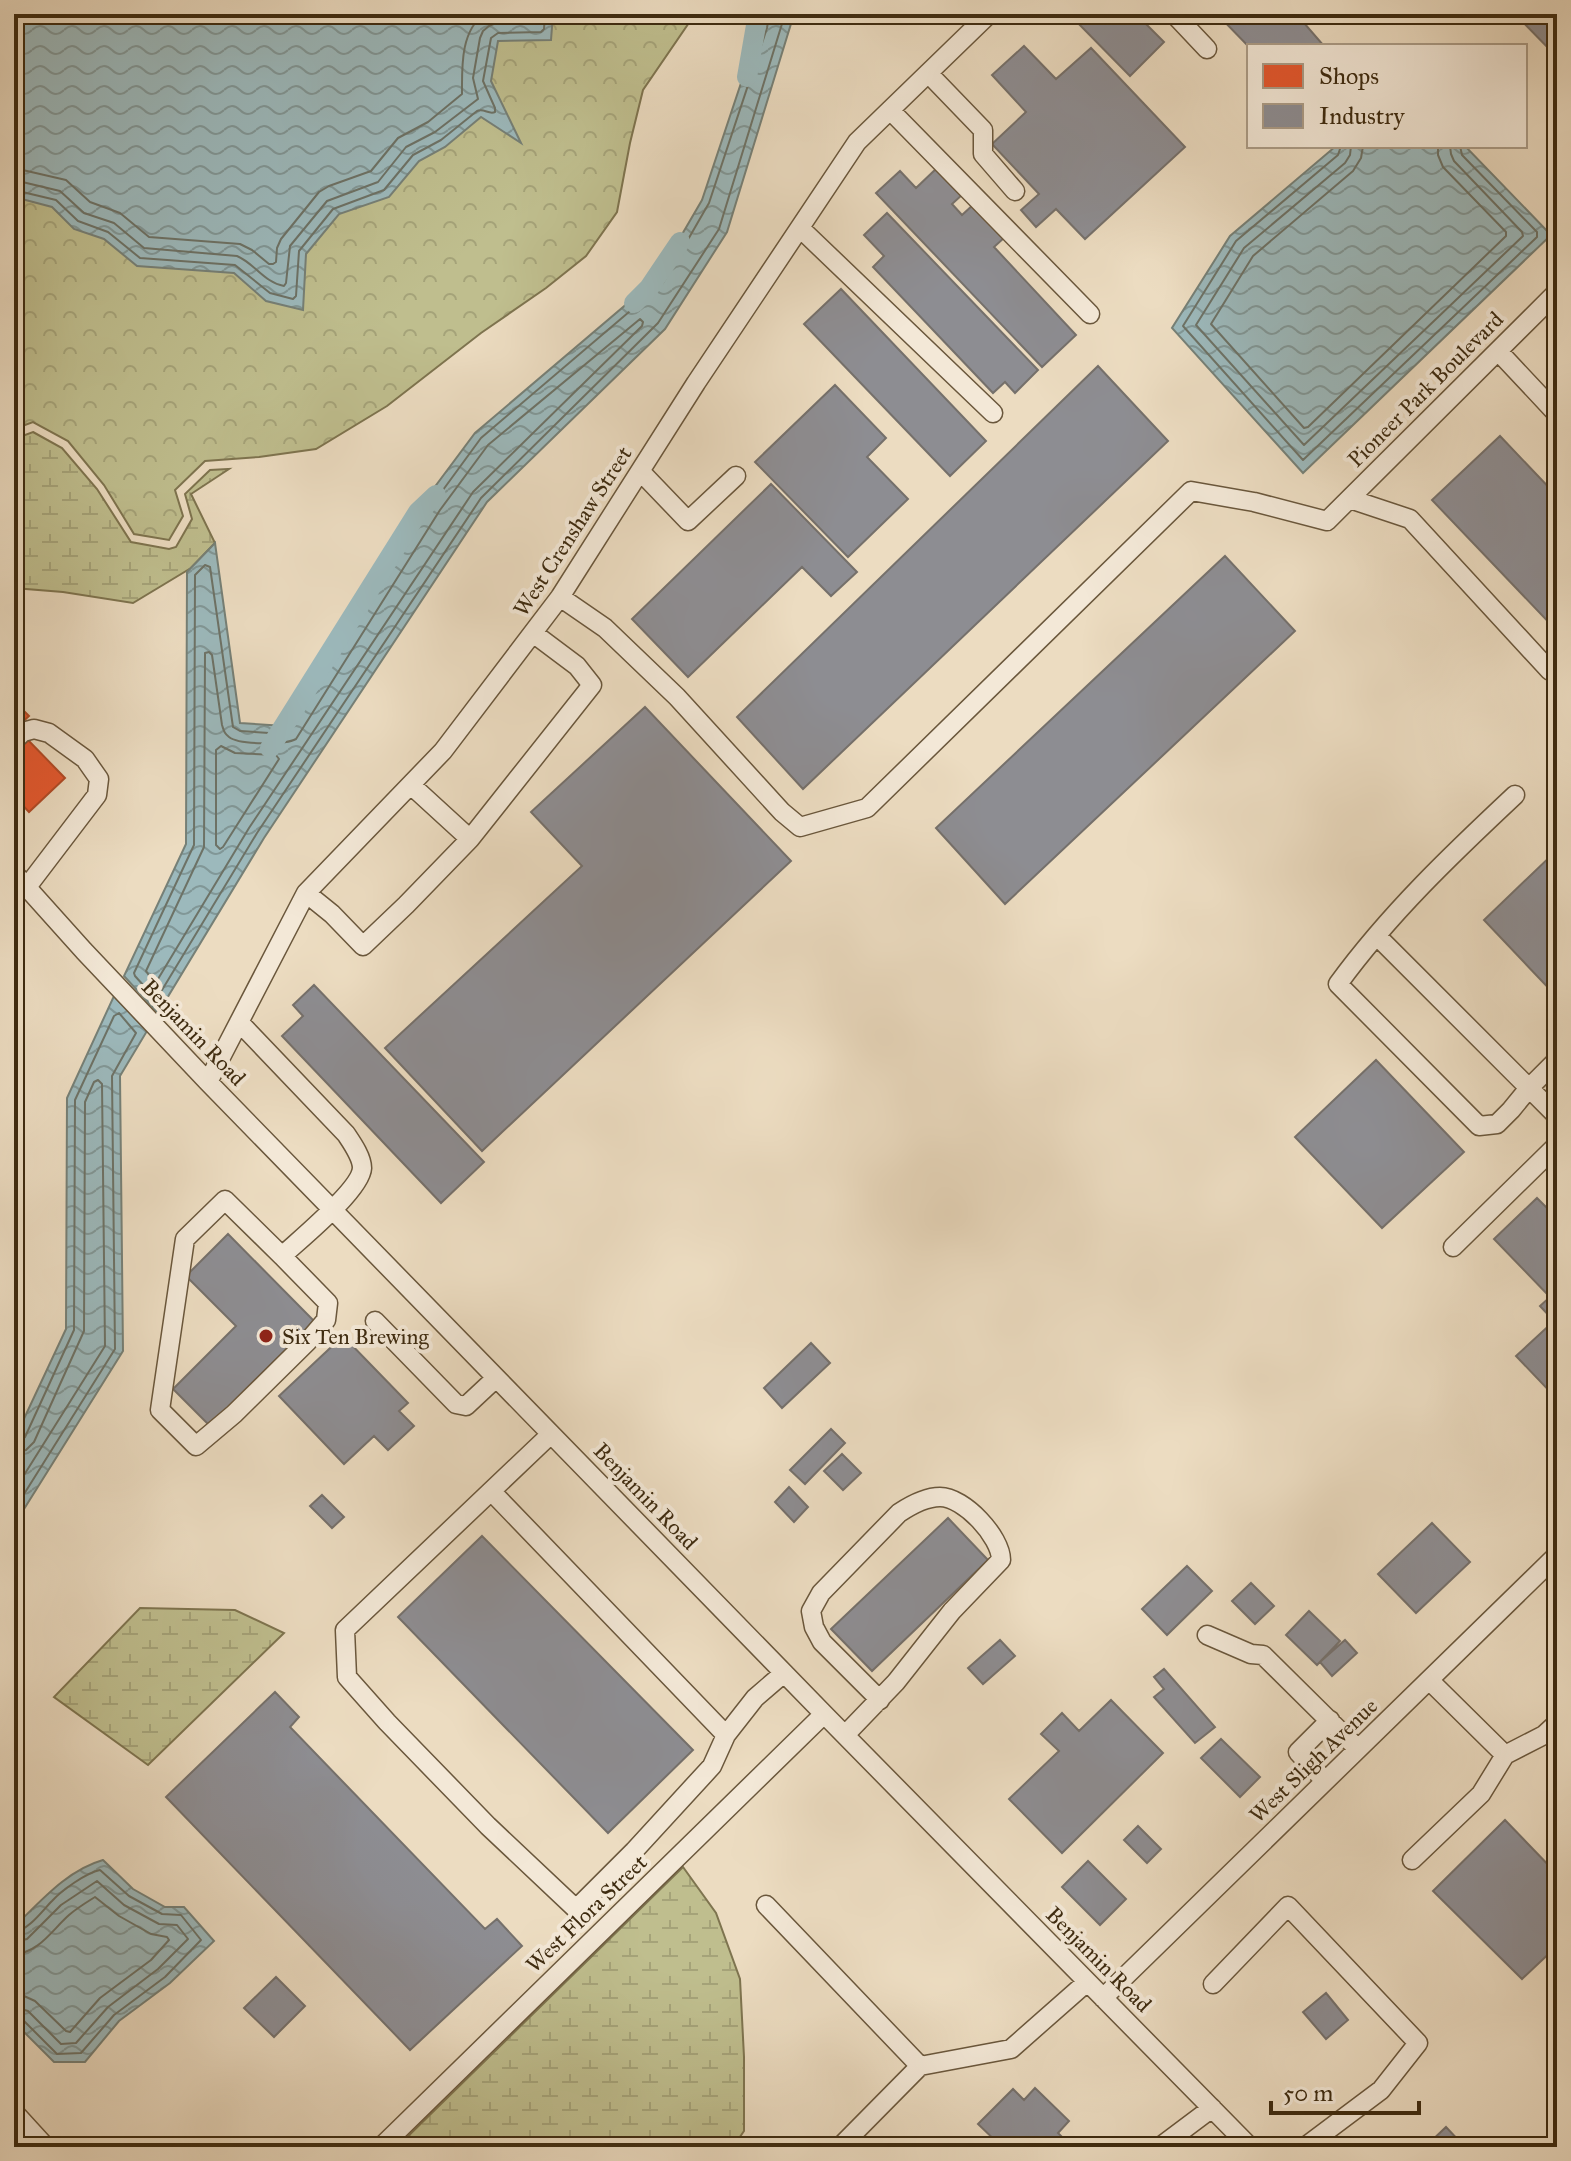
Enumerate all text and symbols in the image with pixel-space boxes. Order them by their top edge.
legend [1247,44,1527,148]
text: Shops [1319,61,1379,91]
text: Industry [1319,101,1405,131]
street label: Pioneer Park Boulevard [1342,306,1509,473]
street label: West Crenshaw Street [507,441,638,621]
street label: Benjamin Road [136,973,251,1091]
place label: Six Ten Brewing [282,1323,429,1350]
marker: Six Ten Brewing [257,1327,275,1345]
street label: Benjamin Road [588,1437,703,1555]
street label: West Sligh Avenue [1244,1692,1383,1828]
street label: West Flora Street [520,1849,653,1978]
street label: Benjamin Road [1040,1901,1157,2018]
scale bar [1271,2065,1419,2115]
text: 50 m [1283,2078,1333,2108]

